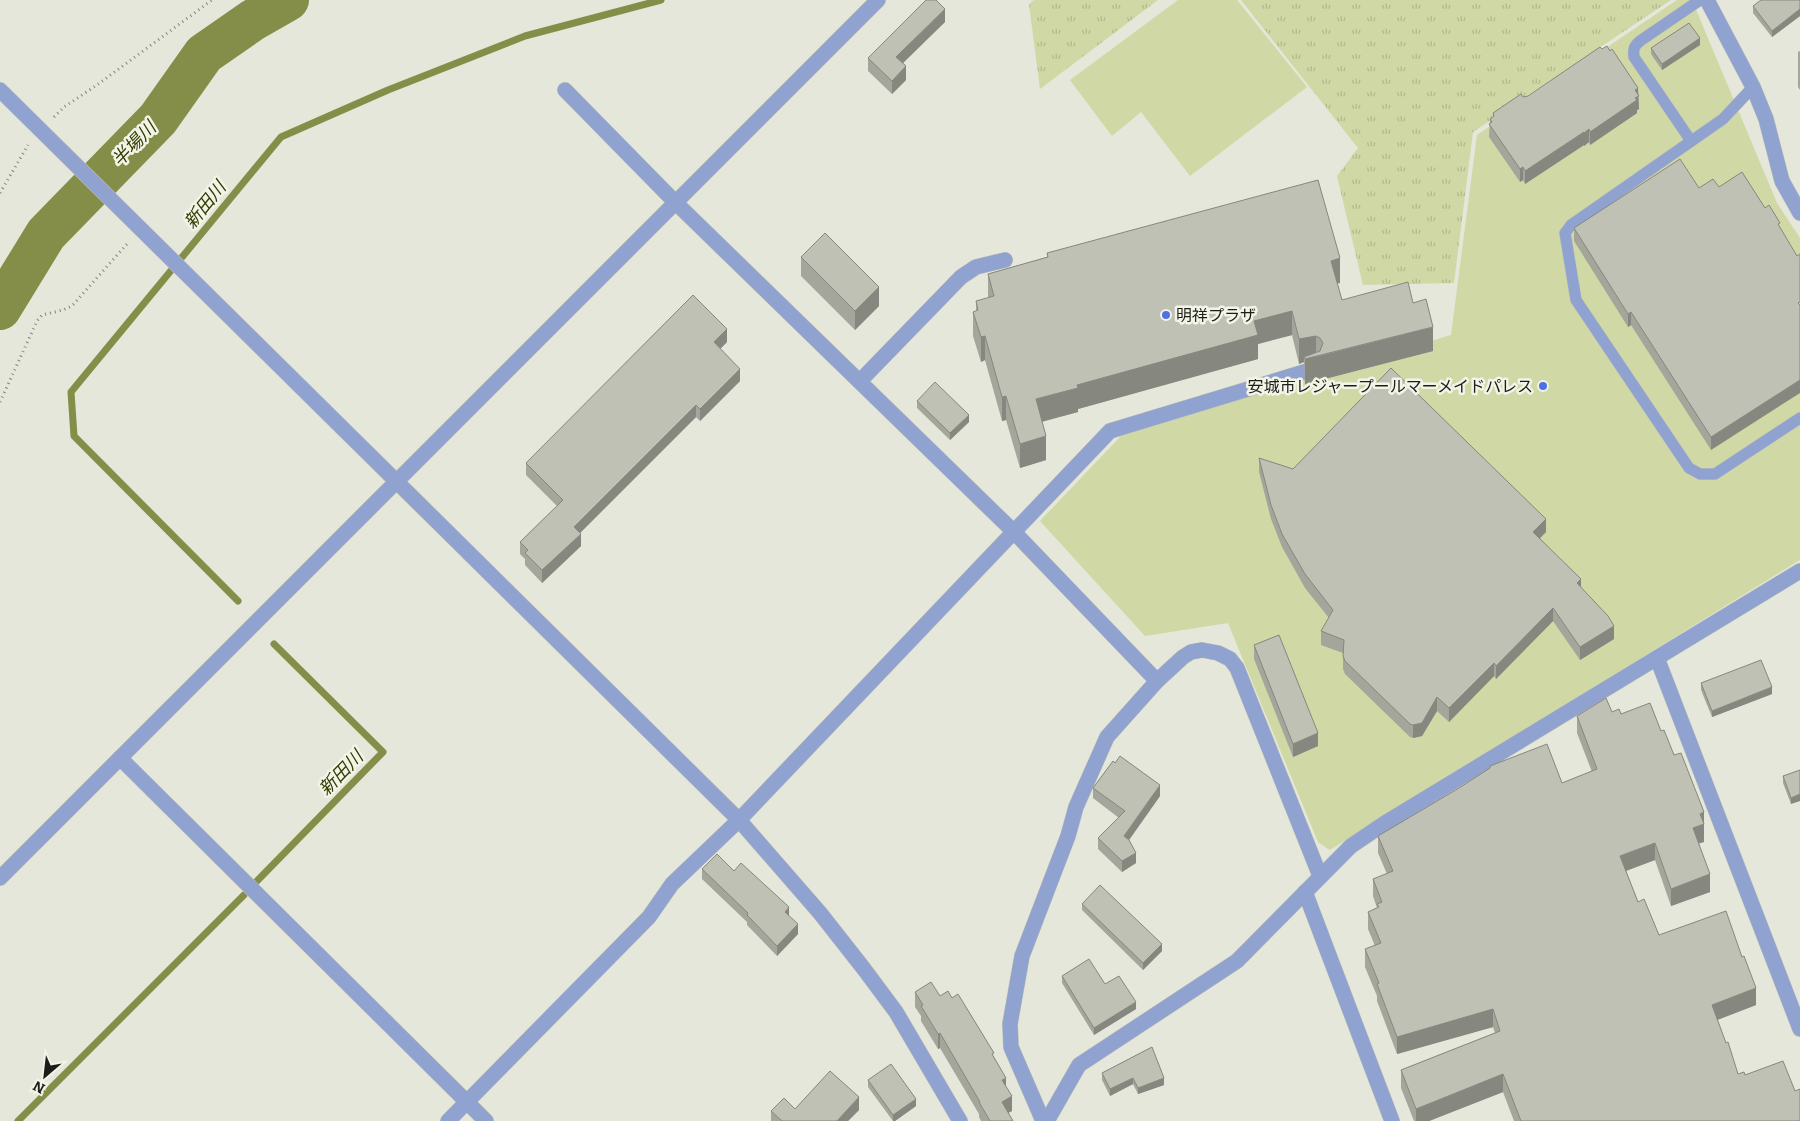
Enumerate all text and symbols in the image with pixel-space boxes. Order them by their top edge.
water label: 半場川 [107,115,162,171]
water label: 新田川 [179,176,232,233]
place label: 明祥プラザ [1176,306,1256,325]
marker: 明祥プラザ [1160,309,1172,321]
place label: 安城市レジャープールマーメイドパレス [1247,377,1533,396]
marker: 安城市レジャープールマーメイドパレス [1537,380,1549,392]
water label: 新田川 [314,744,369,800]
north arrow [20,1051,70,1101]
text: N [30,1077,48,1097]

